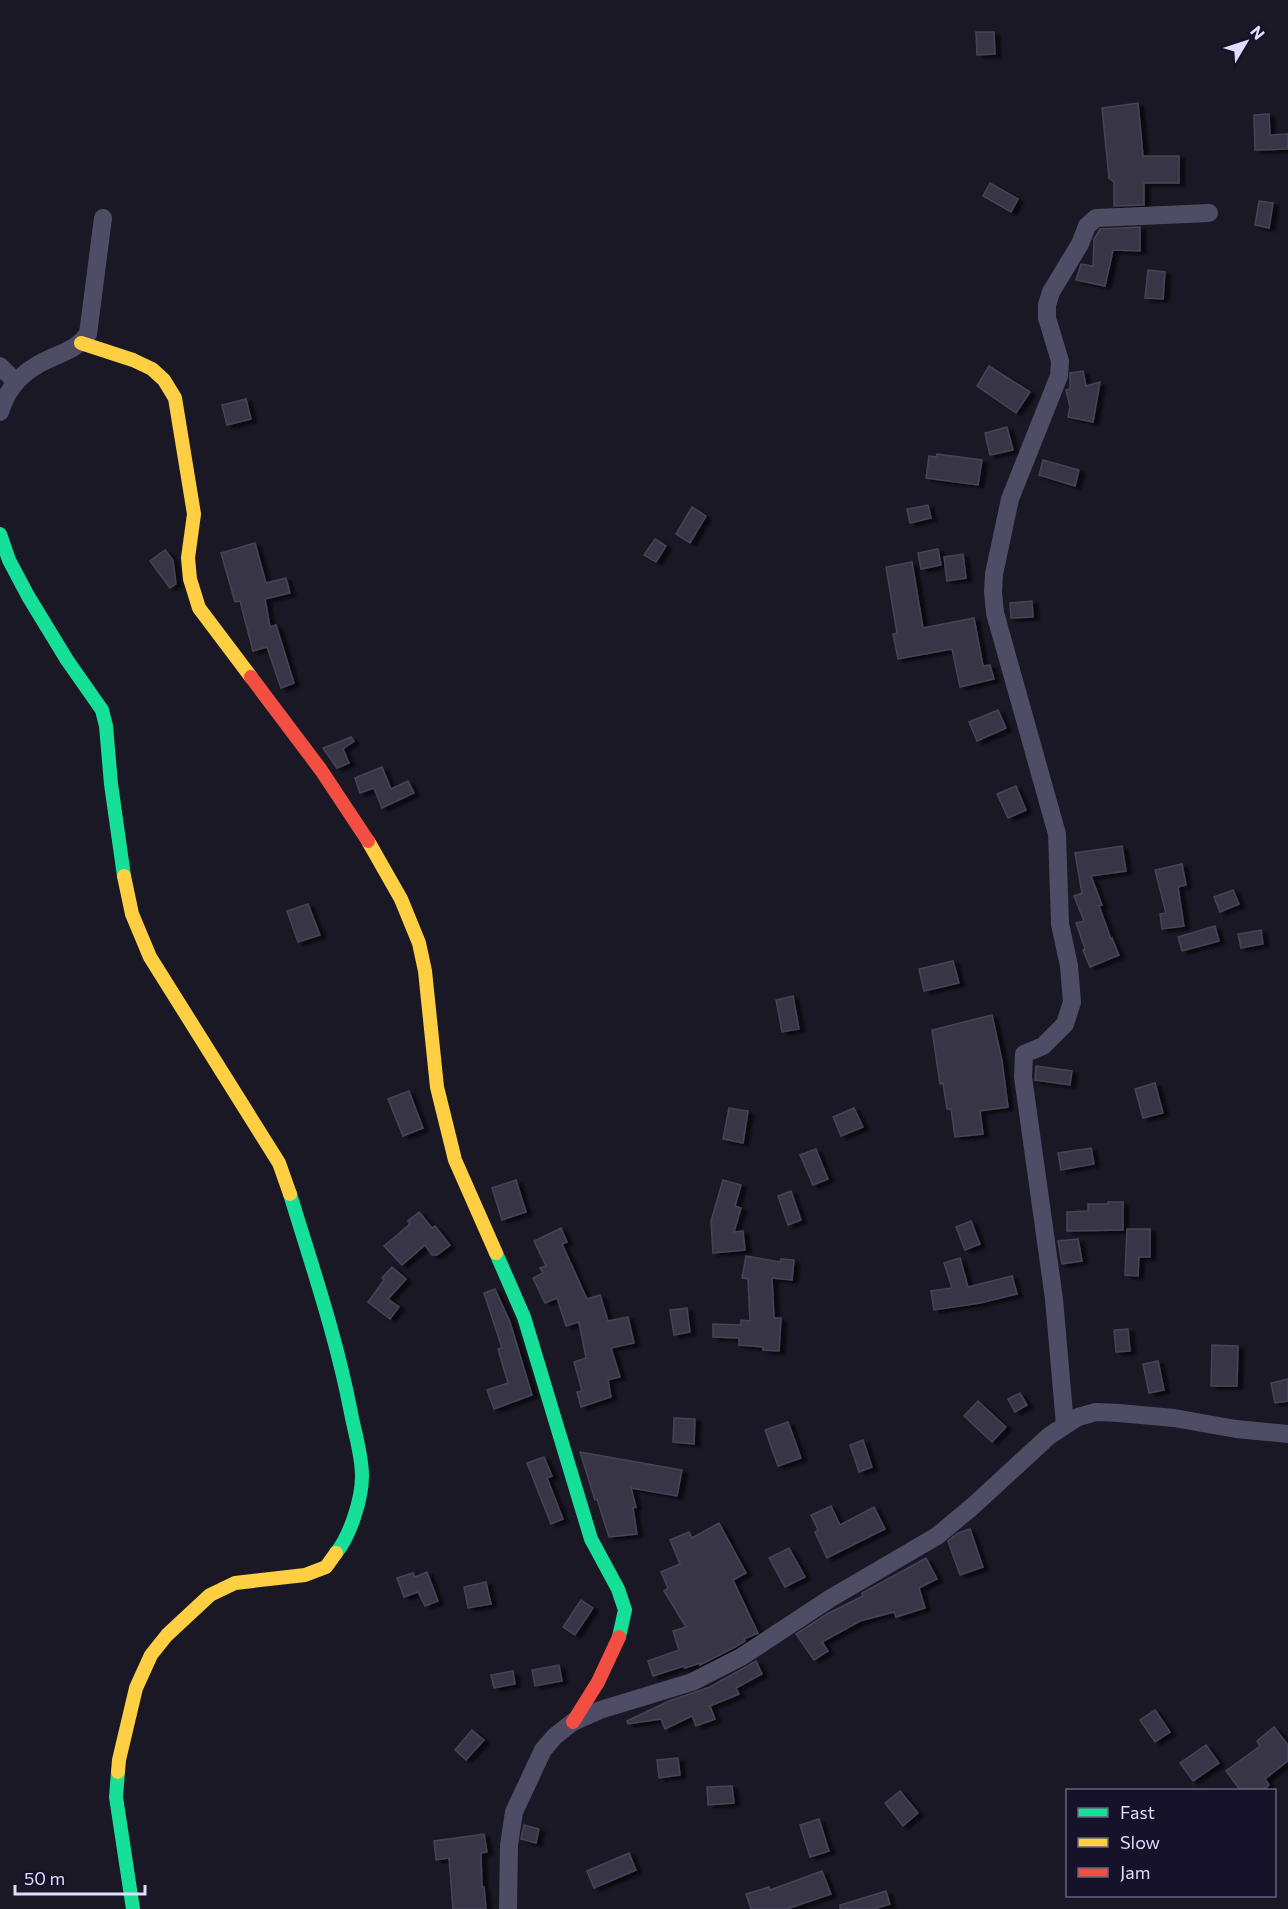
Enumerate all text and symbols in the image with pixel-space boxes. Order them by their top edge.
north arrow [1216,12,1276,72]
text: N [1247,22,1269,43]
legend [1066,1789,1276,1897]
text: Fast [1120,1801,1155,1823]
text: Slow [1120,1831,1160,1853]
scale bar [15,1858,146,1896]
text: Jam [1120,1861,1150,1883]
text: 50 m [24,1867,65,1889]

